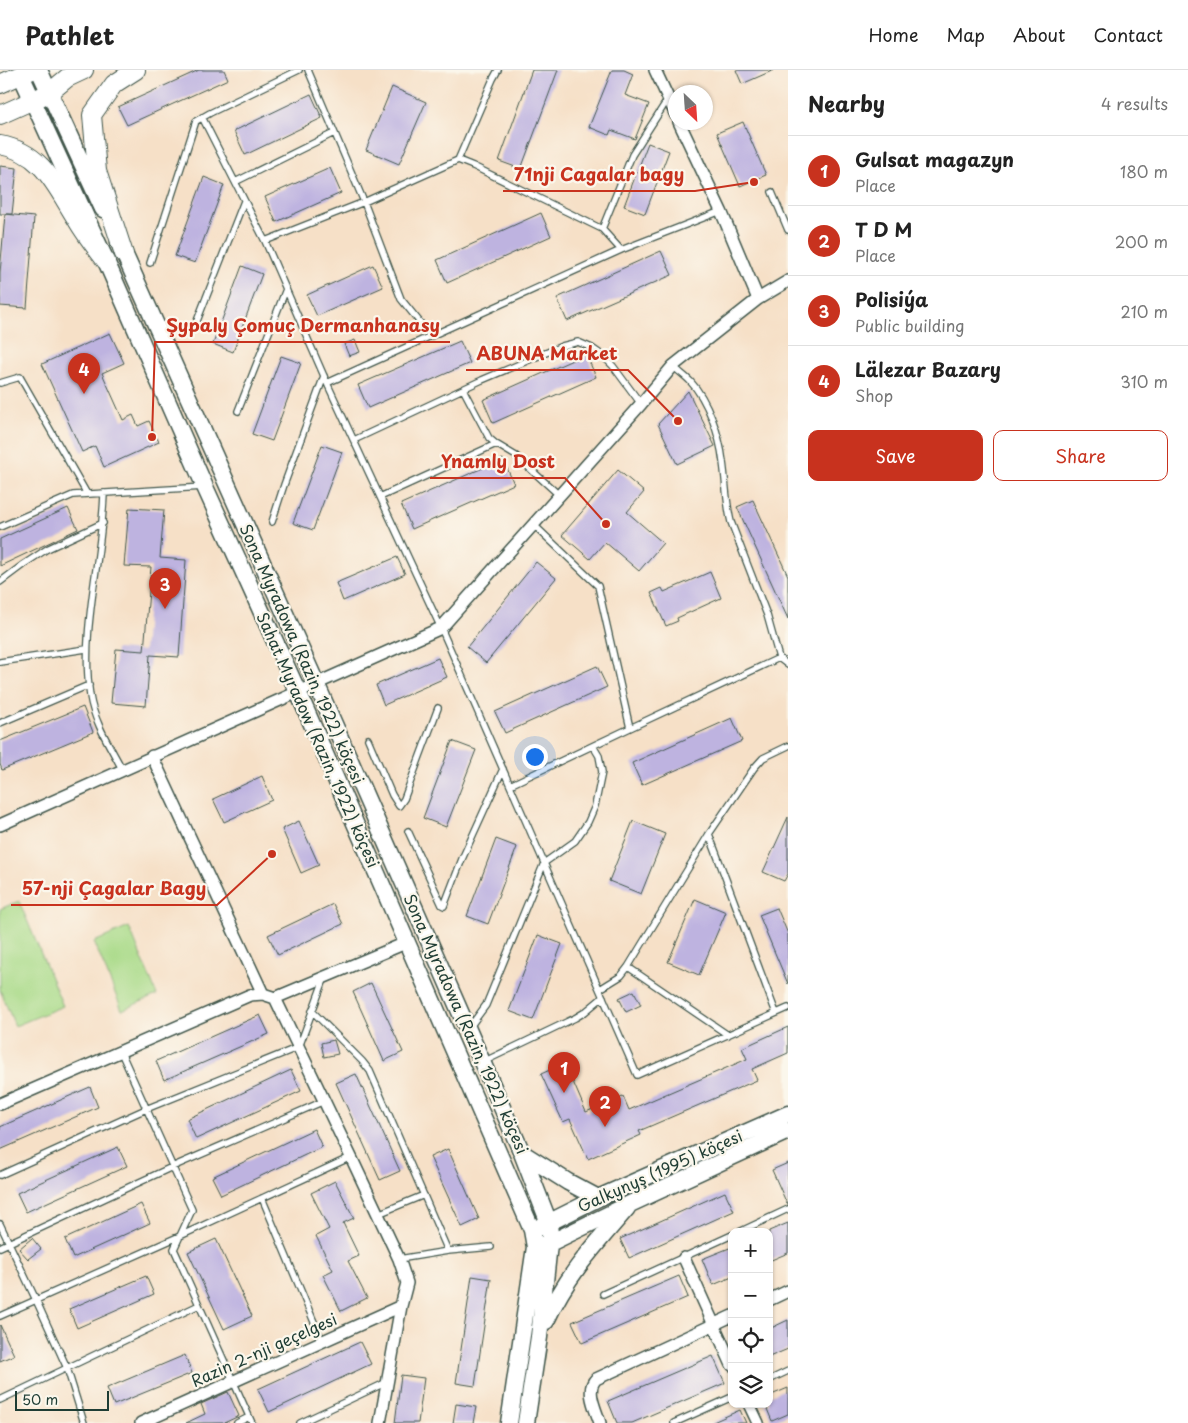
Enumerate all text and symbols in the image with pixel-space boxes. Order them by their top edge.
text: Pathlet [25,17,115,53]
text: Home [868,21,918,48]
text: Map [946,21,985,48]
text: About [1013,21,1065,48]
text: Contact [1093,21,1163,48]
north arrow [668,85,713,130]
text: Nearby [808,87,885,119]
text: 4 results [1101,91,1168,115]
text: Gulsat magazyn [855,145,1014,173]
callout: 71nji Cagalar bagy [503,158,695,191]
text: 1 [820,159,828,183]
text: 180 m [1120,159,1168,183]
text: 71nji Cagalar bagy [514,160,684,187]
text: Place [855,173,896,197]
text: T D M [855,215,912,243]
text: 2 [818,229,830,253]
text: 200 m [1115,229,1168,253]
text: Place [855,243,896,267]
text: Polisiýa [855,285,928,313]
text: 3 [819,299,829,323]
text: 210 m [1120,299,1168,323]
callout: Şypaly Çomuç Dermanhanasy [155,309,450,342]
text: Şypaly Çomuç Dermanhanasy [166,311,440,338]
text: Public building [855,313,965,337]
callout: ABUNA Market [466,337,628,370]
text: ABUNA Market [476,339,618,366]
pin: 4 [68,353,100,394]
text: Lälezar Bazary [855,355,1001,383]
text: 4 [819,369,829,393]
text: 310 m [1120,369,1168,393]
text: Shop [855,383,893,407]
button: Save [808,430,983,481]
button: Share [993,430,1168,481]
callout: Ynamly Dost [430,445,565,478]
text: Ynamly Dost [441,447,556,474]
street label: Sona Myradowa (Razin, 1922) köçesi [235,520,371,787]
pin: 3 [149,568,181,609]
street label: Sahat Myradow (Razin, 1922) köçesi [252,608,386,871]
your location [522,744,548,770]
callout: 57-nji Çagalar Bagy [11,872,217,905]
text: 57-nji Çagalar Bagy [22,874,206,901]
street label: Sona Myradowa (Razin, 1922) köçesi [399,890,535,1157]
pin: 1 [548,1052,580,1093]
pin: 2 [589,1086,621,1127]
street label: Galkynyş (1995) köçesi [573,1123,746,1217]
map controls [728,1228,773,1408]
button: + [728,1228,773,1273]
button: − [728,1273,773,1318]
street label: Razin 2-nji geçelgesi [187,1306,340,1392]
button: locate [728,1318,773,1363]
button: layers [728,1363,773,1408]
scale bar [15,1388,109,1411]
text: 50 m [22,1389,58,1410]

